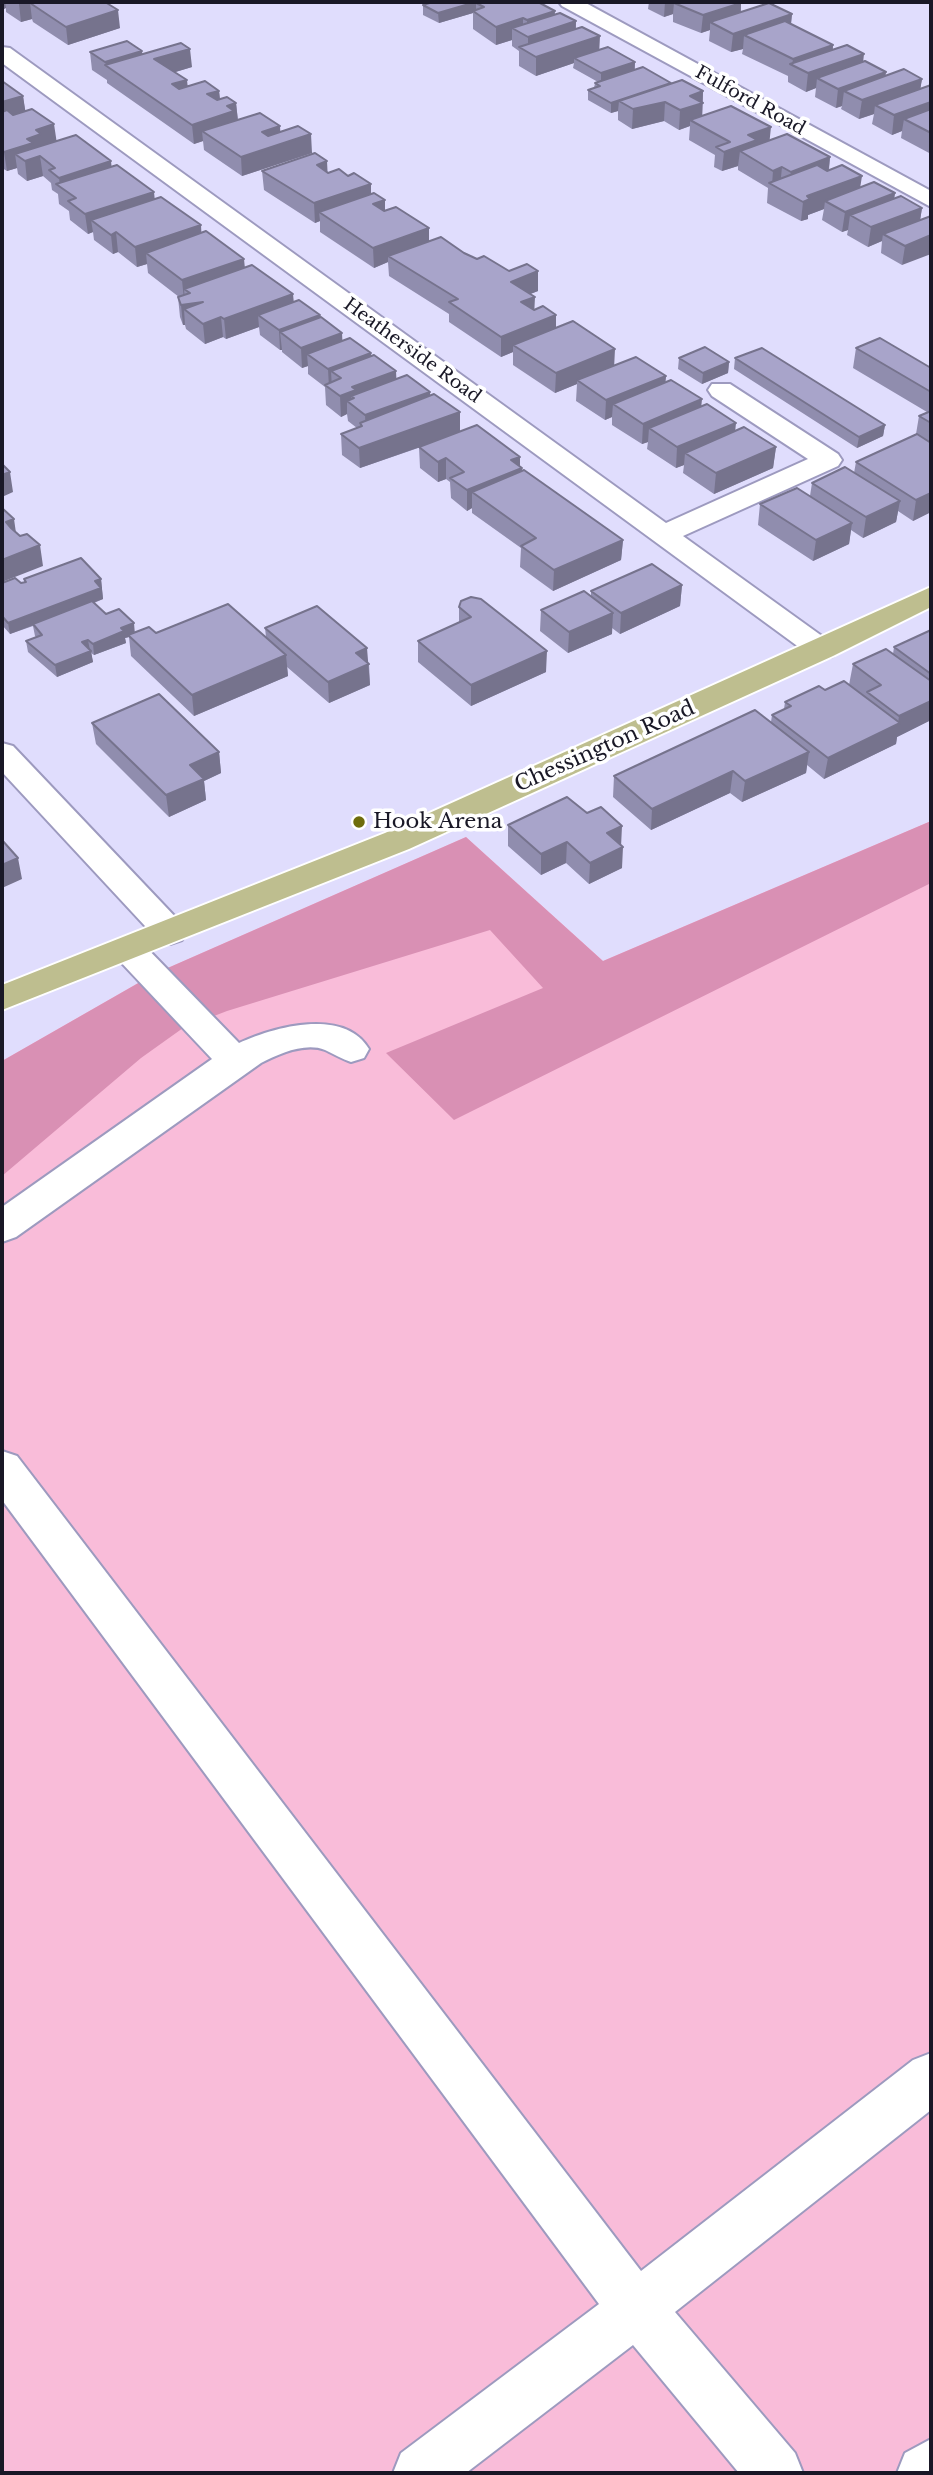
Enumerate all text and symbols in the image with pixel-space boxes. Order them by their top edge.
street label: Fulford Road [691,62,809,140]
street label: Heatherside Road [339,294,485,408]
street label: Chessington Road [511,696,699,798]
place label: Hook Arena [373,809,502,835]
marker: Hook Arena [351,814,367,830]

